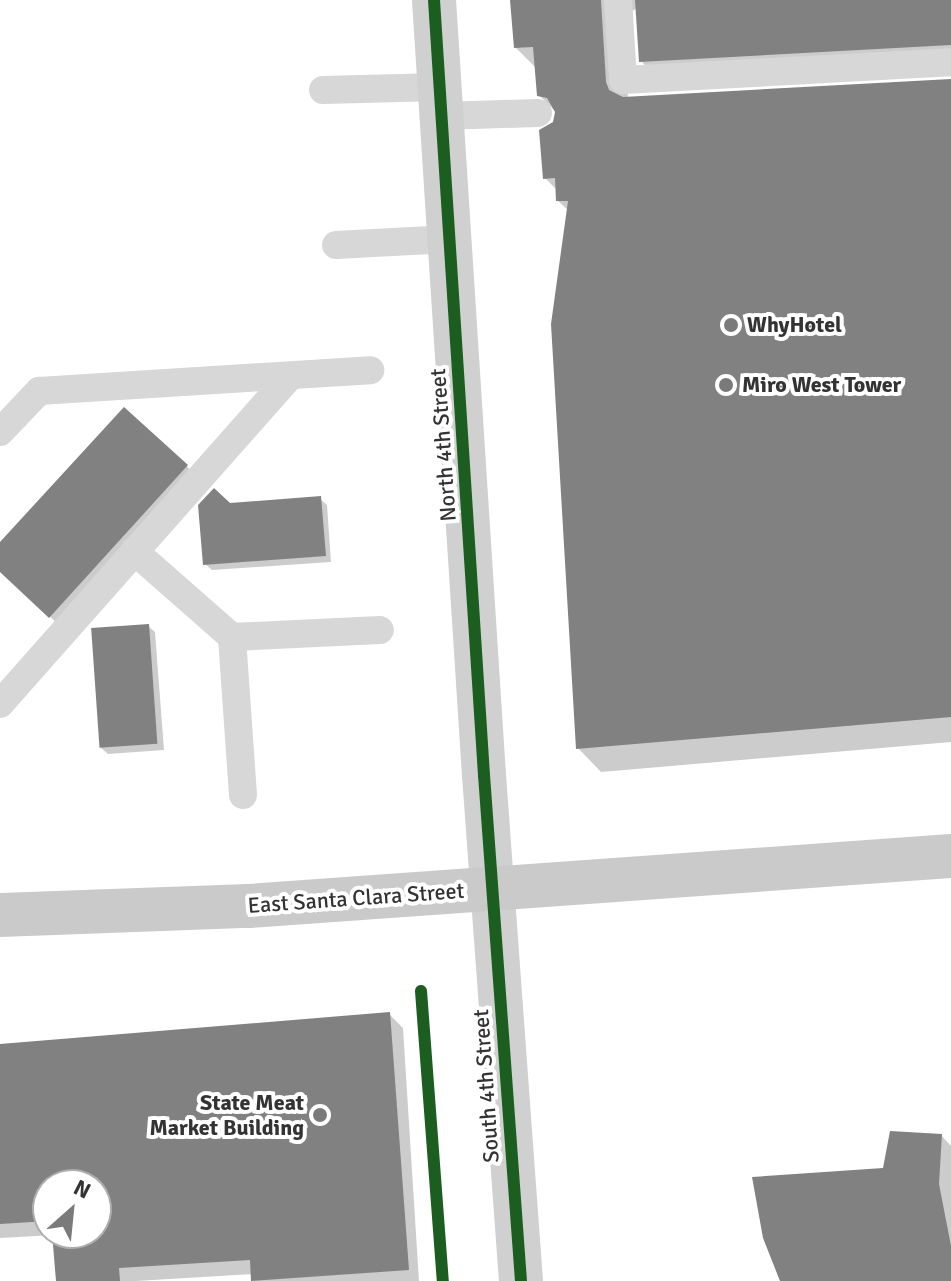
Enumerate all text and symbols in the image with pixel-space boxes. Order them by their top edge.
place label: WhyHotel [747,312,842,338]
marker: WhyHotel [722,316,740,334]
street label: North 4th Street [424,368,462,522]
place label: Miro West Tower [742,372,901,398]
marker: Miro West Tower [717,376,735,394]
street label: East Santa Clara Street [247,877,465,919]
street label: South 4th Street [467,1008,505,1164]
place label: State Meat Market Building [149,1089,304,1140]
marker: State Meat Market Building [311,1106,329,1124]
north arrow [32,1169,112,1249]
text: N [69,1173,95,1204]

